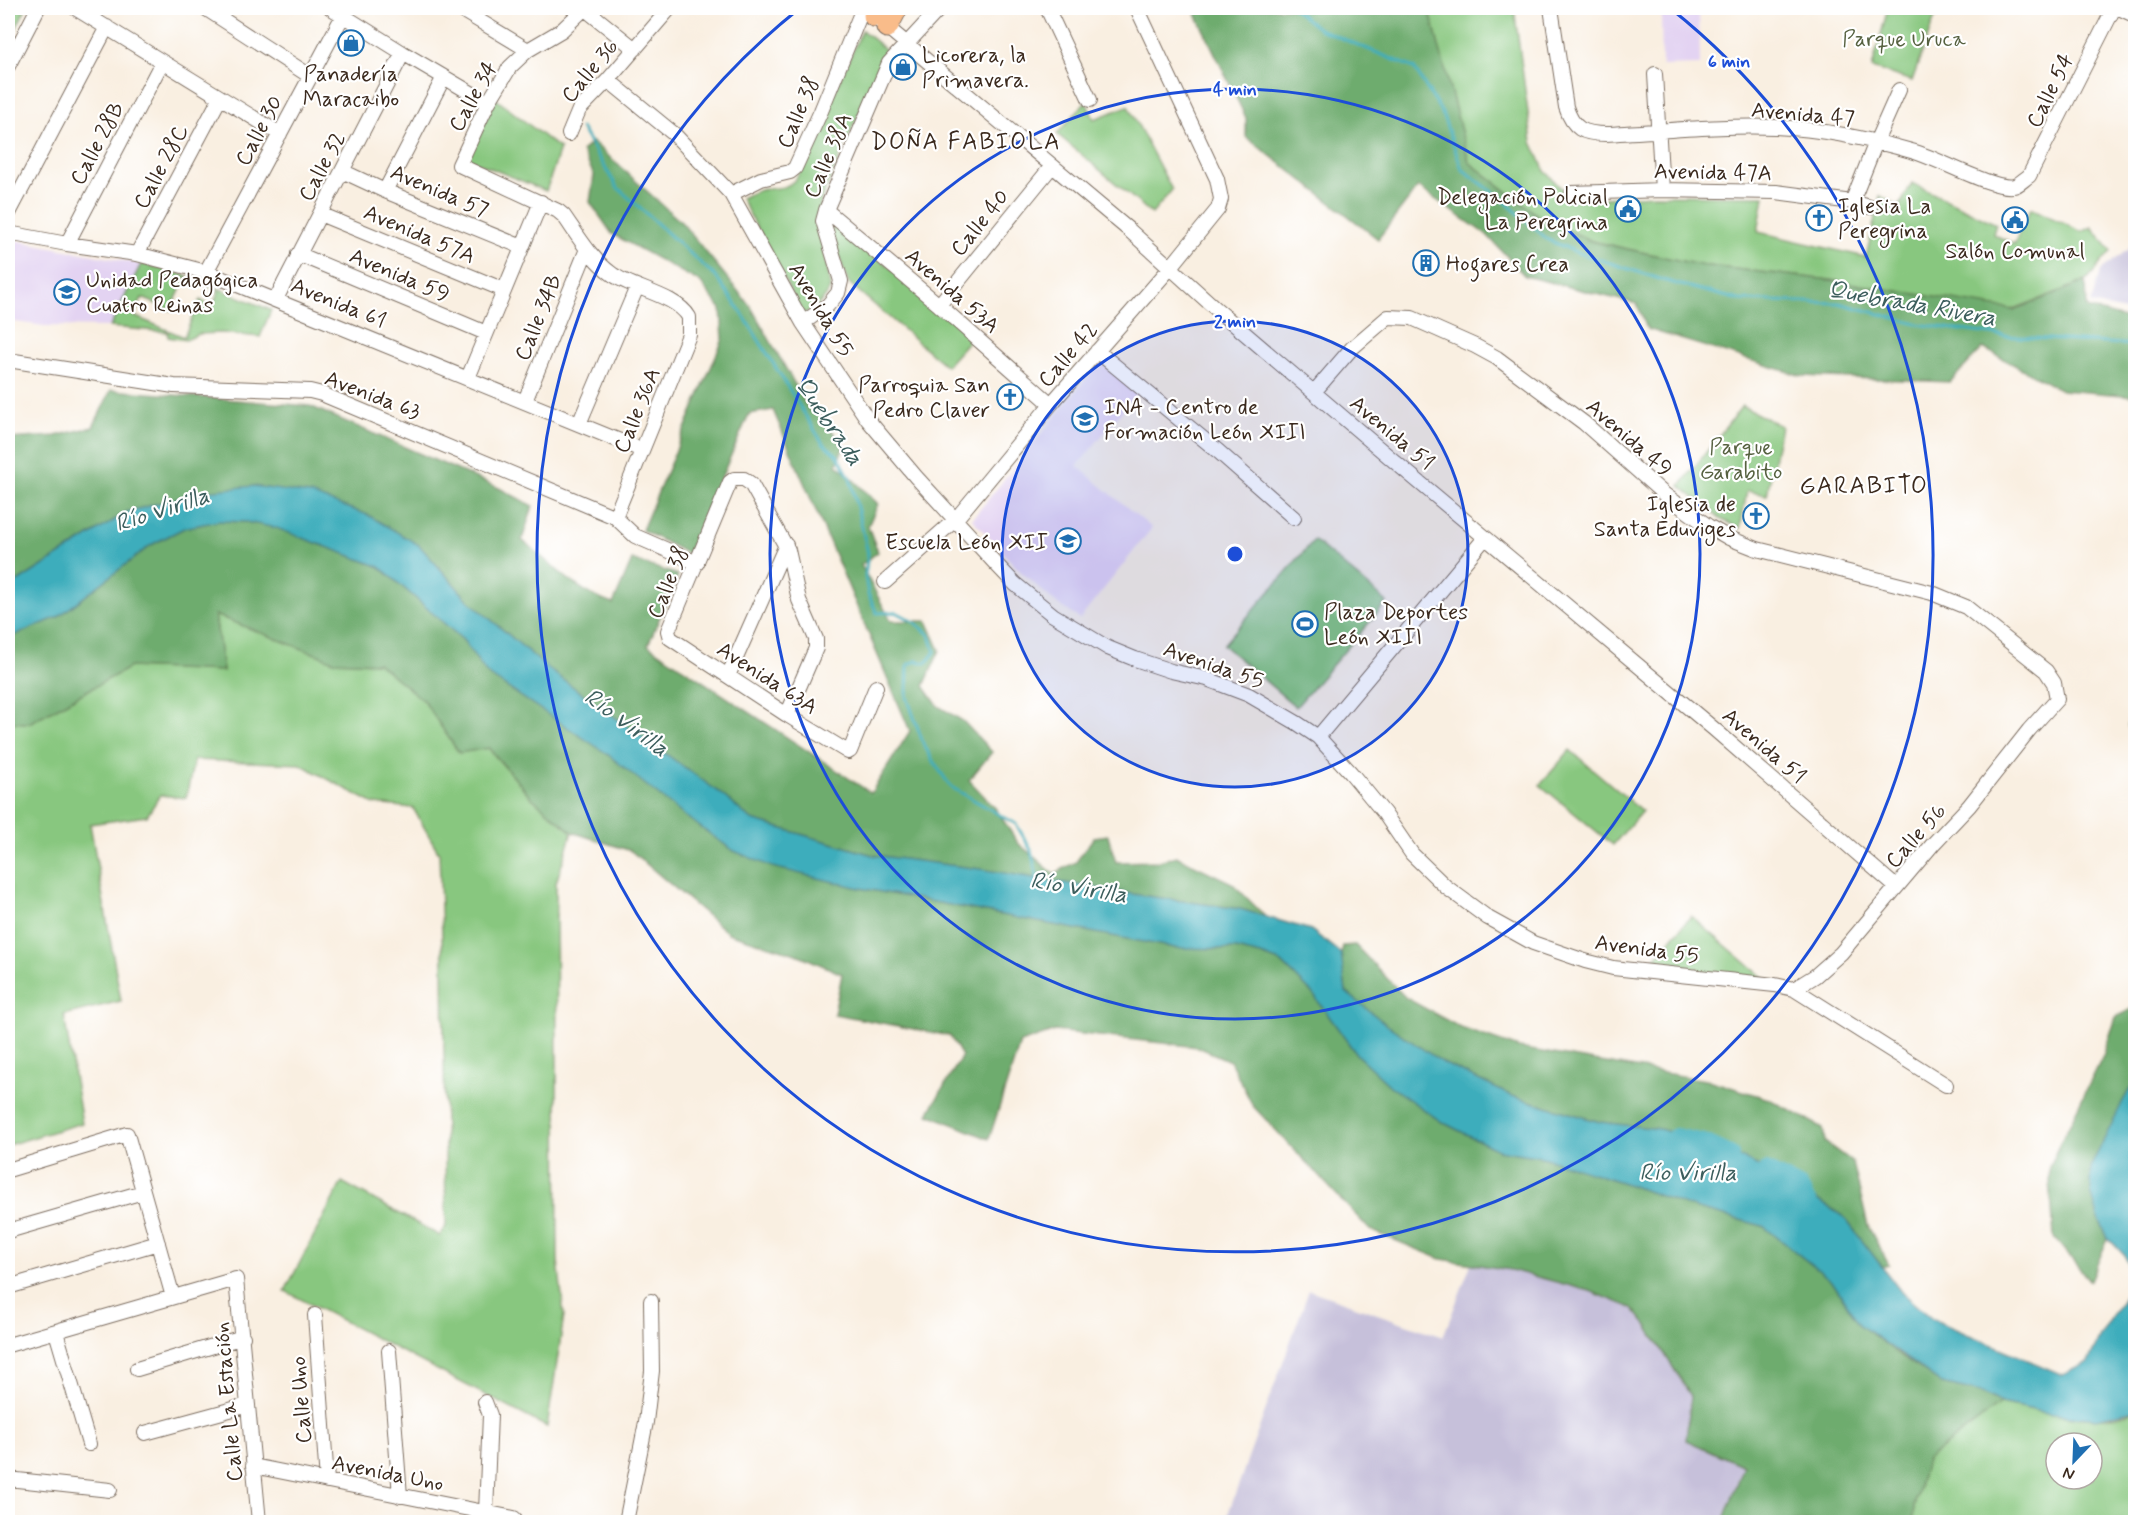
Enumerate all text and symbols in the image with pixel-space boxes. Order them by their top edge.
park label: Parque Uruca [1842,26,1967,54]
shop icon: Panadería Maracaibo [336,28,366,58]
street label: Calle 36 [556,33,625,109]
place label: Licorera, la Primavera. [922,42,1029,95]
street label: Calle 54 [2021,49,2081,133]
text: 6 min [1708,50,1750,74]
shop icon: Licorera, la Primavera. [888,52,918,82]
street label: Calle 34 [443,57,505,137]
place label: Panadería Maracaibo [303,61,399,114]
street label: Calle 38 [771,73,826,153]
text: 4 min [1213,78,1257,102]
street label: Calle 30 [230,91,290,171]
street label: Avenida 47 [1750,97,1856,133]
street label: Calle 28B [64,98,131,190]
street label: Calle 38A [798,109,859,203]
street label: Calle 28C [128,120,196,214]
street label: Calle 32 [293,127,353,207]
district label: DOÑA FABIOLA [871,127,1061,158]
street label: Avenida 47A [1654,158,1772,188]
street label: Avenida 57 [386,159,493,225]
street label: Calle 40 [945,184,1016,263]
place label: Delegación Policial La Peregrina [1437,184,1608,238]
place label: Iglesia La Peregrina [1838,193,1931,249]
public building icon: Delegación Policial La Peregrina [1613,194,1643,224]
street label: Avenida 57A [359,199,479,271]
church icon: Iglesia La Peregrina [1804,203,1834,233]
public building icon: Salón Comunal [2000,205,2030,235]
place label: Salón Comunal [1945,238,2085,266]
street label: Avenida 59 [345,242,454,309]
street label: Avenida 53A [898,243,1005,340]
building icon: Hogares Crea [1411,248,1441,278]
place label: Hogares Crea [1446,251,1569,282]
street label: Avenida 55 [781,258,859,362]
place label: Unidad Pedagógica Cuatro Reinas [86,267,258,320]
street label: Calle 34B [509,270,569,365]
street label: Avenida 61 [286,272,390,336]
water label: Quebrada Rivera [1825,274,1998,335]
school or university icon: Unidad Pedagógica Cuatro Reinas [52,277,82,307]
text: 2 min [1214,310,1256,334]
street label: Calle 42 [1032,317,1105,394]
street label: Calle 36A [608,364,668,458]
street label: Avenida 63 [320,365,424,427]
water label: Quebrada [788,371,870,472]
place label: Parroquia San Pedro Claver [858,372,990,425]
church icon: Parroquia San Pedro Claver [995,382,1025,412]
street label: Avenida 51 [1343,390,1440,477]
street label: Avenida 49 [1580,393,1678,484]
place label: INA - Centro de Formación León XIII [1104,394,1306,447]
school or university icon: INA - Centro de Formación León XIII [1070,404,1100,434]
park label: Parque Garabito [1700,434,1782,487]
district label: GARABITO [1799,471,1929,502]
water label: Río Virilla [111,481,214,540]
place label: Iglesia de Santa Eduviges [1594,491,1736,547]
church icon: Iglesia de Santa Eduviges [1741,501,1771,531]
school or university icon: Escuela León XII [1053,526,1083,556]
place label: Escuela León XII [885,529,1048,557]
street label: Calle 38 [642,543,696,623]
centre of rings [1225,544,1245,564]
place label: Plaza Deportes León XIII [1324,599,1468,652]
sports icon: Plaza Deportes León XIII [1290,609,1320,639]
street label: Avenida 63A [711,636,823,722]
street label: Avenida 55 [1159,636,1267,696]
water label: Río Virilla [578,682,675,764]
street label: Avenida 51 [1716,702,1812,791]
street label: Calle 56 [1880,798,1953,875]
water label: Río Virilla [1028,866,1129,911]
street label: Avenida 55 [1593,929,1701,971]
water label: Río Virilla [1639,1158,1737,1189]
street label: Calle La Estación [208,1321,250,1483]
street label: Calle Uno [285,1355,319,1444]
north arrow [2044,1431,2104,1491]
street label: Avenida Uno [329,1449,446,1499]
text: N [2060,1462,2078,1485]

